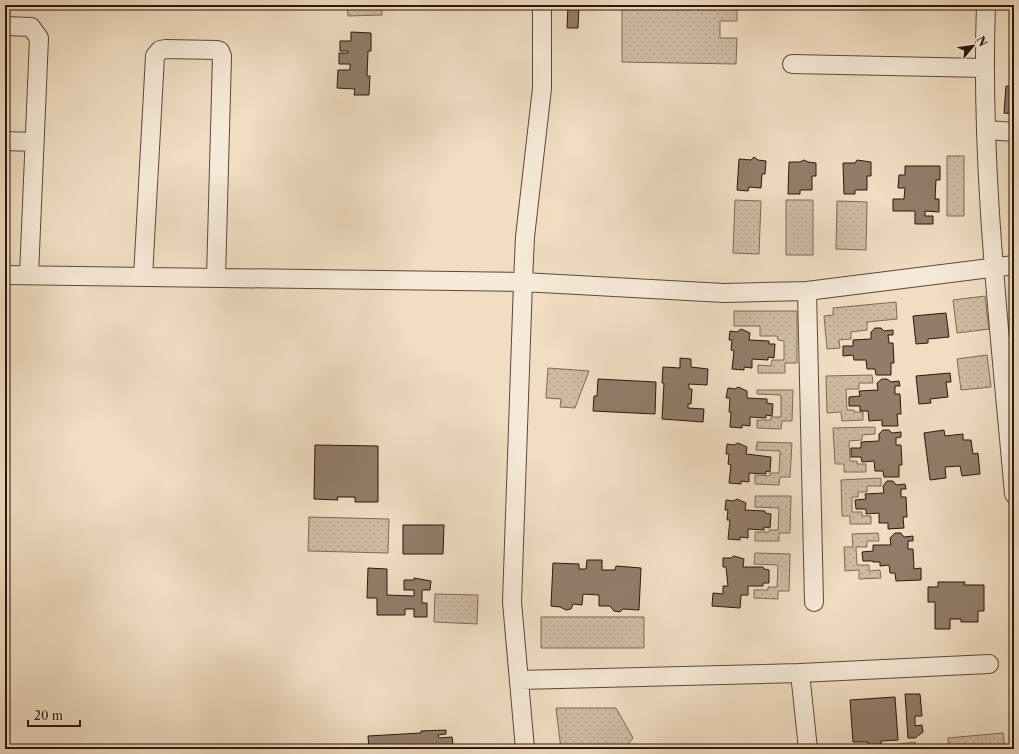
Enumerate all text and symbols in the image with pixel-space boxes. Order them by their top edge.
north arrow [953,26,993,66]
text: N [973,34,990,49]
scale bar [28,702,80,728]
text: 20 m [34,708,63,723]

